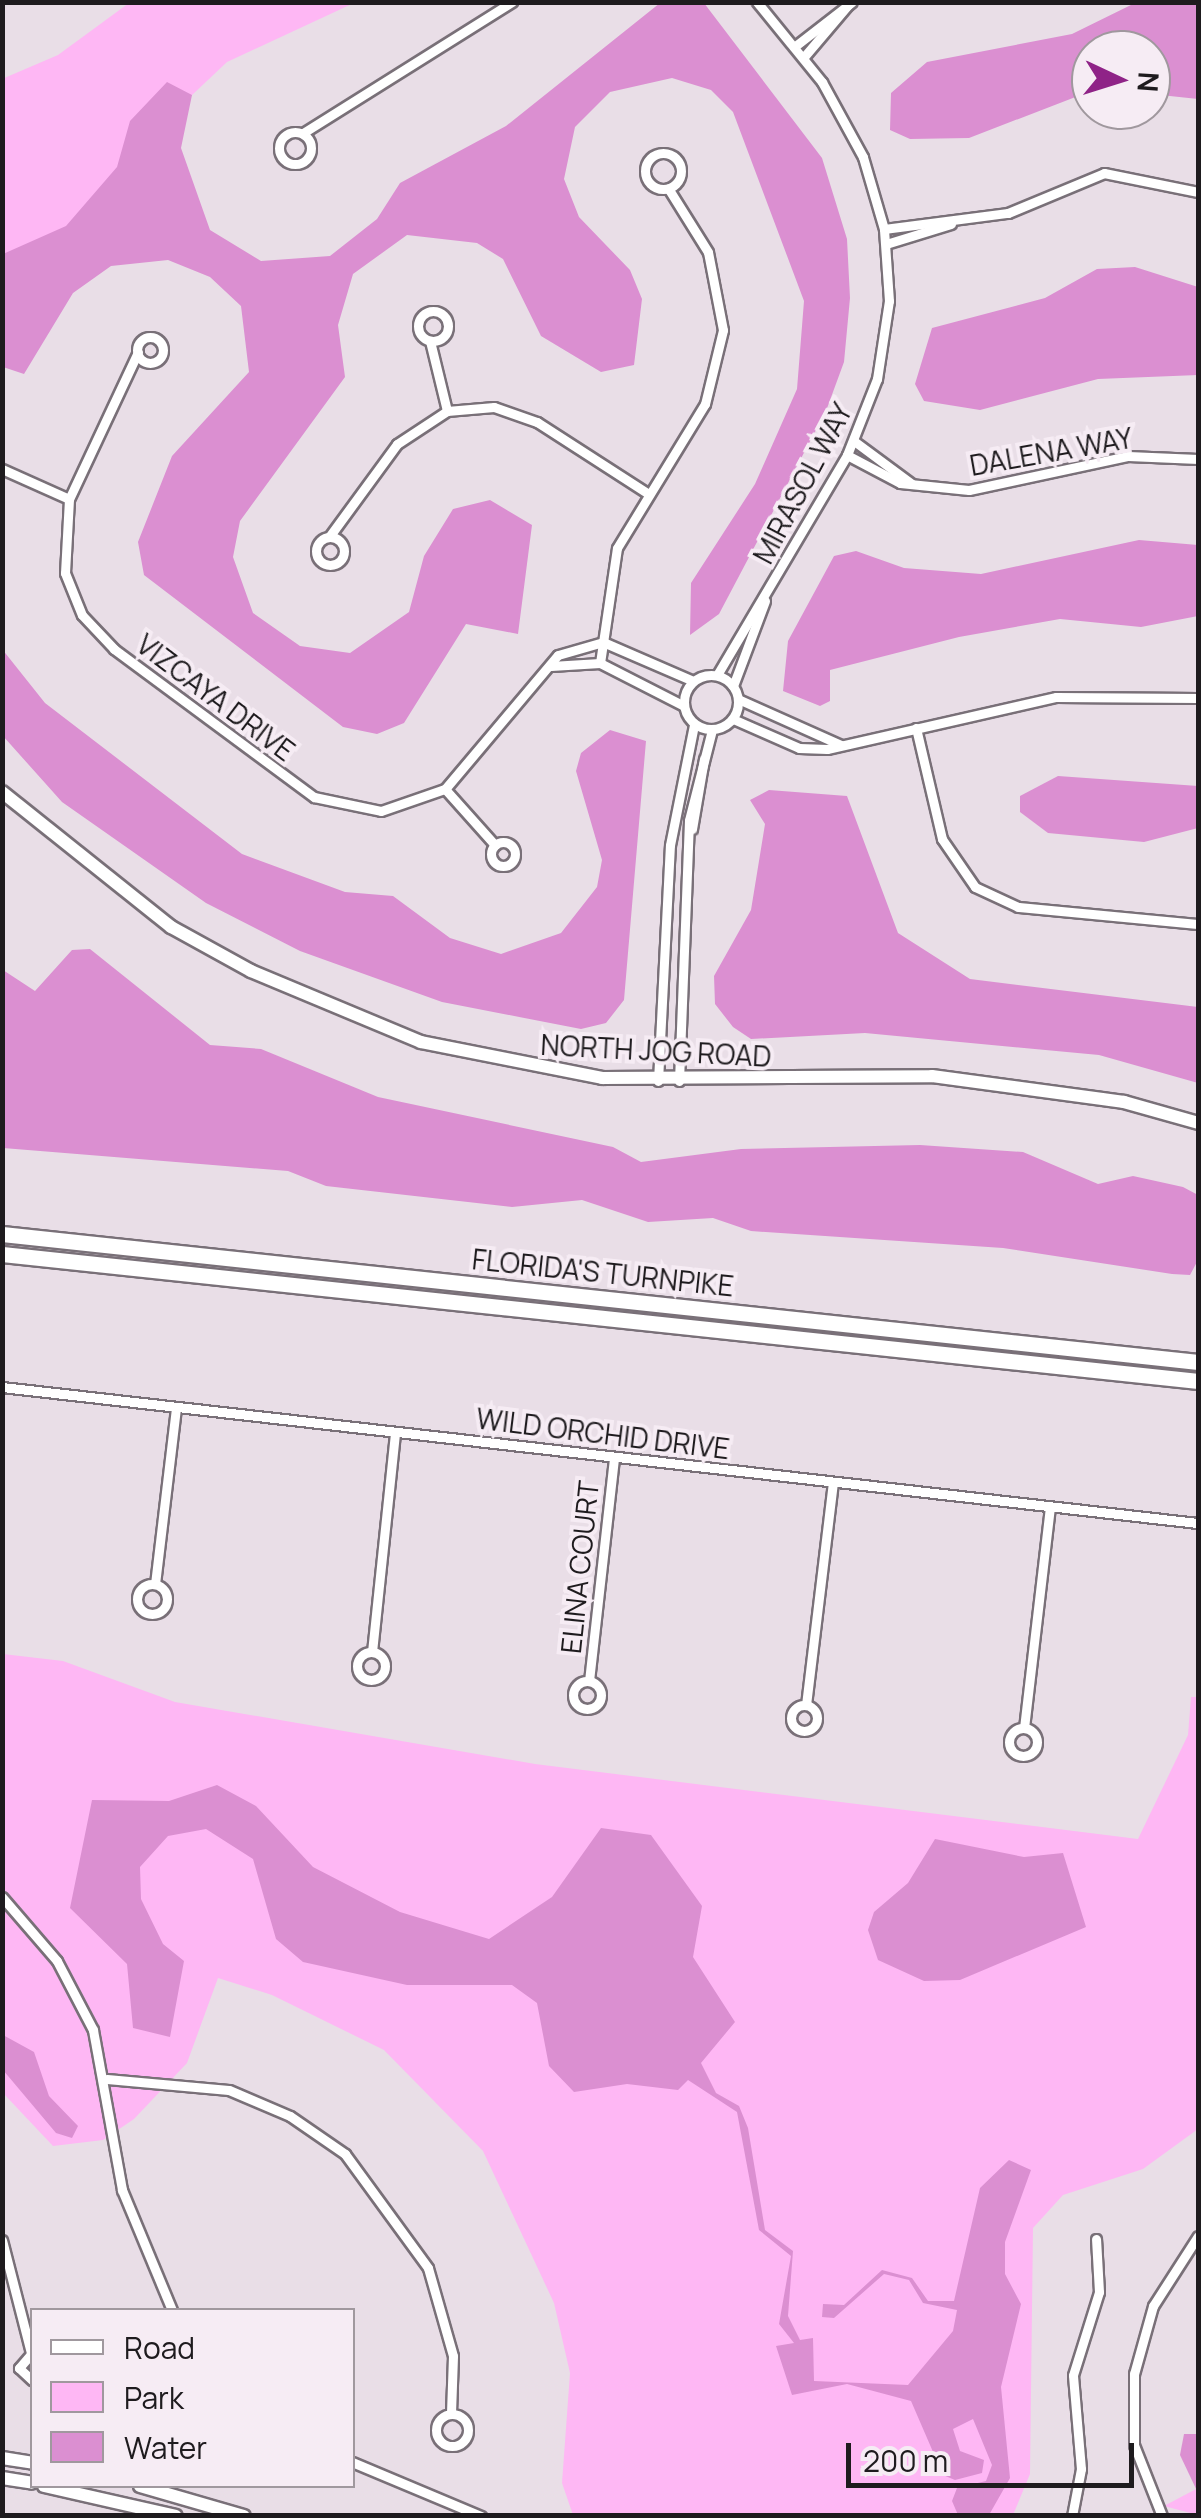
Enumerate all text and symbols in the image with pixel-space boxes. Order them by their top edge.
north arrow [1071,30,1171,130]
text: N [1129,71,1169,93]
street label: MIRASOL WAY [745,396,859,570]
street label: DALENA WAY [967,420,1135,482]
street label: VIZCAYA DRIVE [130,627,302,767]
street label: NORTH JOG ROAD [540,1027,772,1073]
street label: FLORIDA'S TURNPIKE [470,1242,736,1302]
street label: WILD ORCHID DRIVE [474,1401,732,1465]
street label: ELINA COURT [553,1479,605,1655]
legend [30,2308,355,2488]
text: Road [124,2327,195,2368]
text: Park [124,2377,184,2418]
scale bar [851,2423,1138,2485]
text: Water [124,2427,207,2468]
text: 200 m [863,2440,948,2481]

